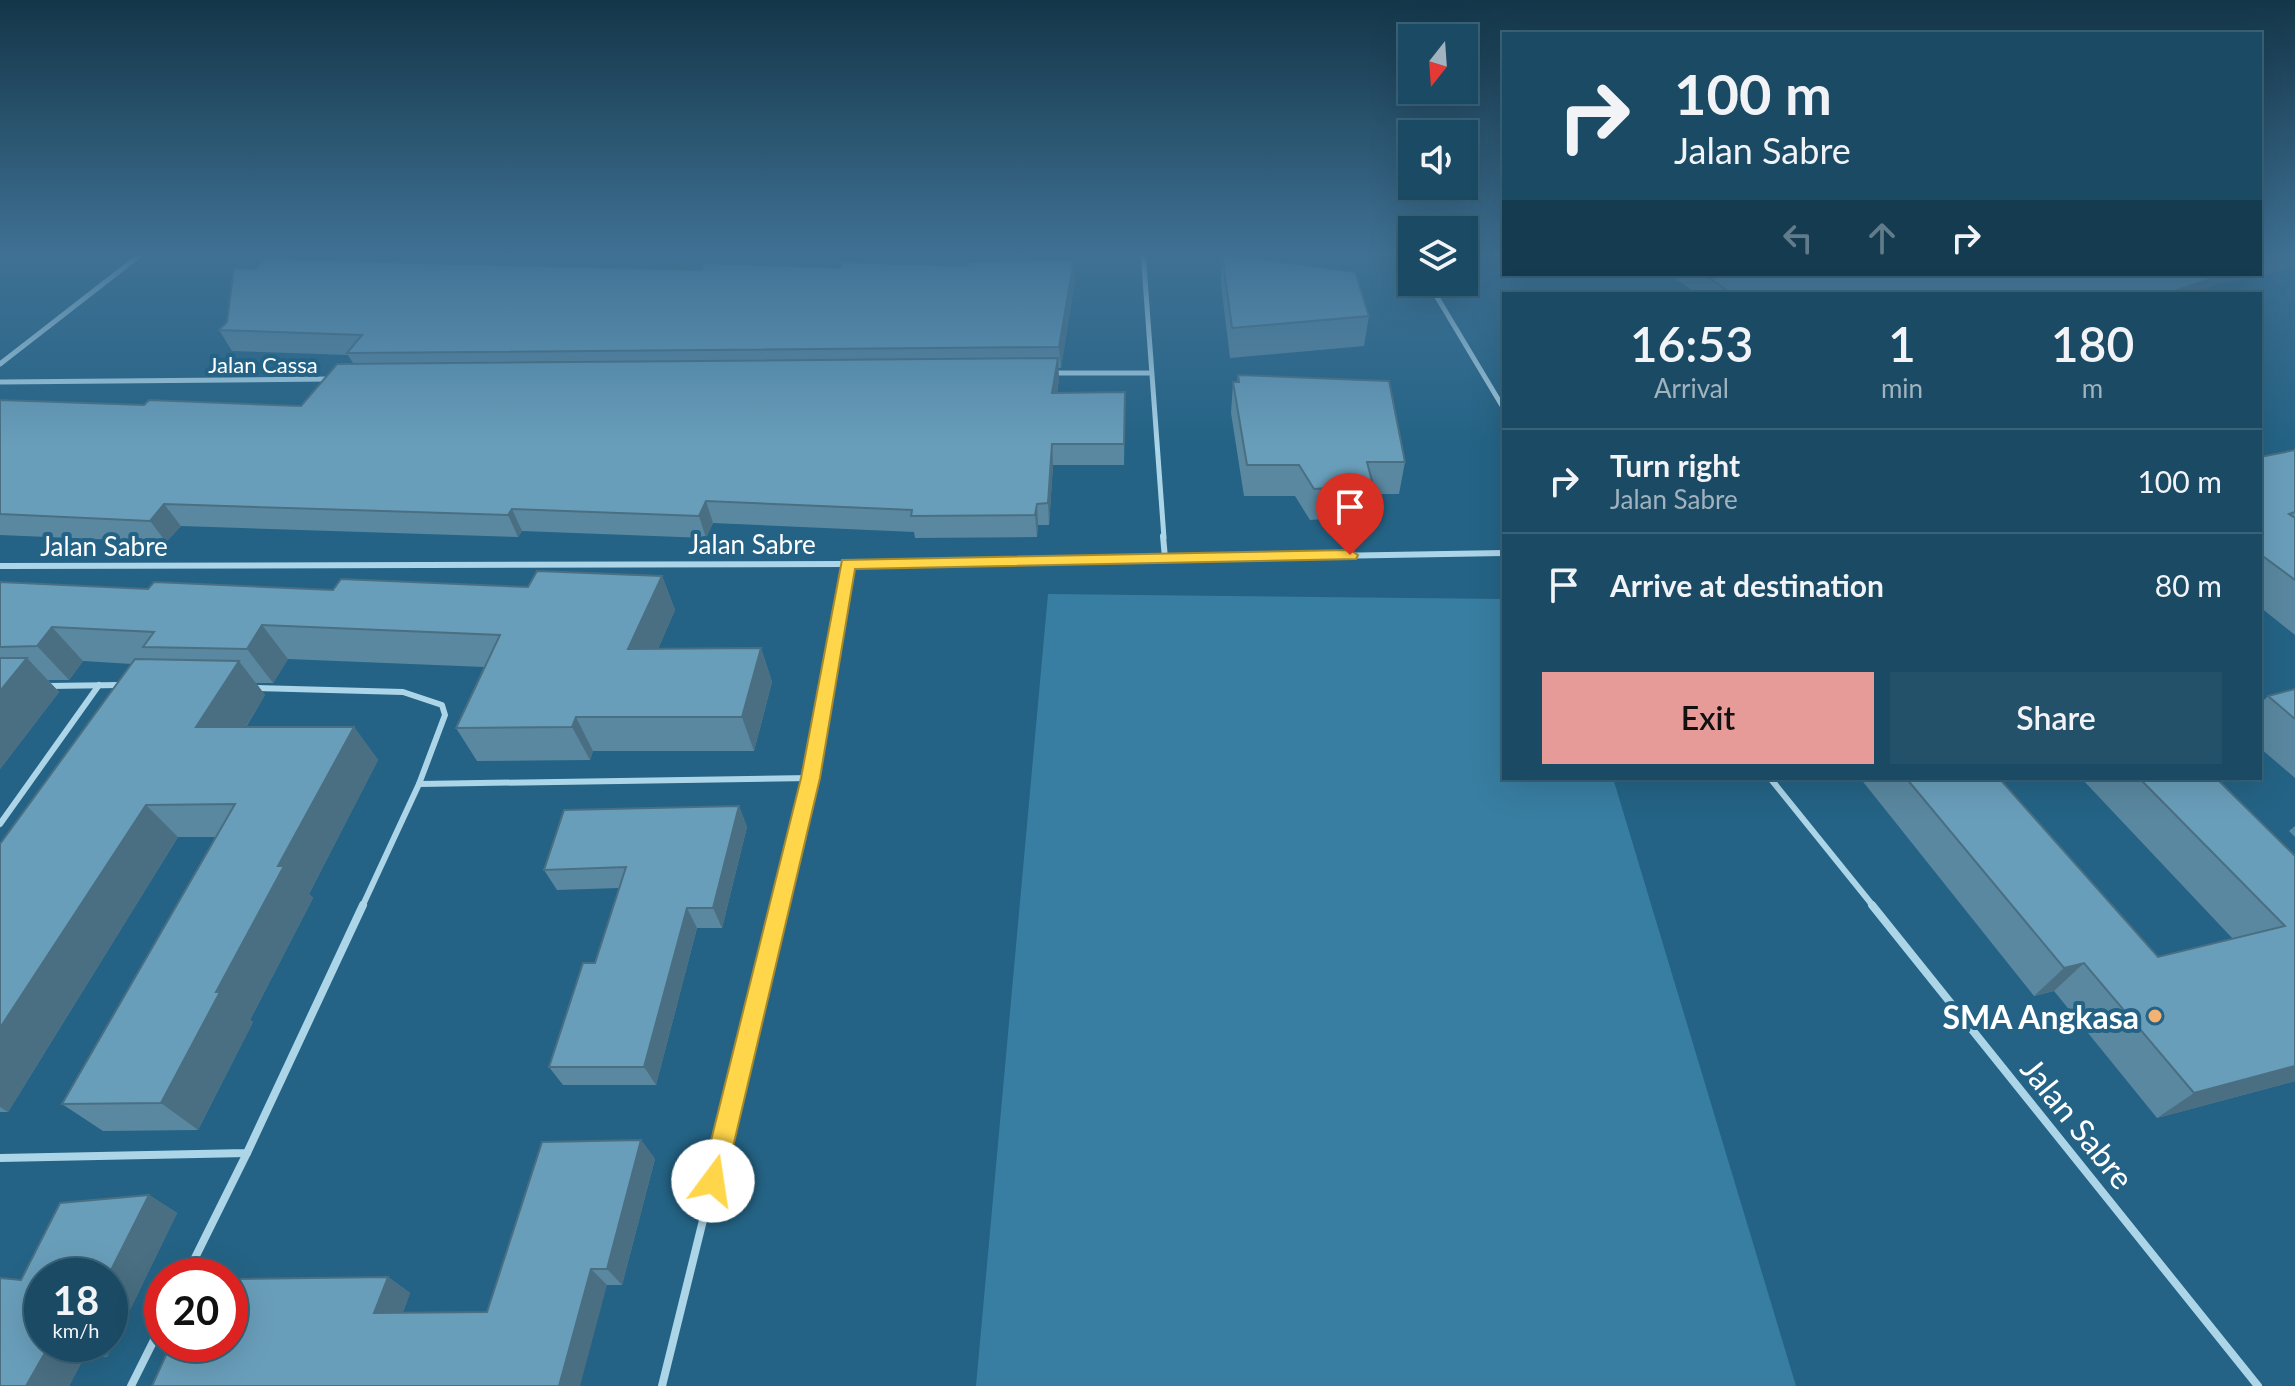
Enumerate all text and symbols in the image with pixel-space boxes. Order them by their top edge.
north arrow [1398,24,1478,104]
map controls [1398,24,1478,296]
text: 100 m [1674,60,1832,127]
icon: right [1542,64,1646,168]
button: sound [1398,120,1478,200]
text: Jalan Sabre [1674,128,1851,172]
button: layers [1398,216,1478,296]
icon: left [1776,216,1820,260]
icon: ahead [1860,216,1904,260]
icon: right [1944,216,1988,260]
text: 16:53 [1630,315,1753,372]
text: 1 [1888,315,1916,372]
text: 180 [2051,315,2134,372]
street label: Jalan Cassa [208,351,318,378]
text: Arrival [1654,372,1729,404]
text: min [1881,372,1923,404]
text: m [2082,372,2103,404]
text: Turn right [1610,447,1740,483]
icon: right [1542,459,1586,503]
text: 100 m [2137,463,2222,499]
pin [1316,473,1384,555]
text: Jalan Sabre [1610,483,1738,515]
icon: arrive [1328,485,1372,529]
street label: Jalan Sabre [688,528,816,560]
street label: Jalan Sabre [40,530,168,562]
icon: arrive [1542,563,1586,607]
text: Arrive at destination [1610,567,1884,603]
text: 80 m [2155,567,2222,603]
button: Exit [1542,672,1874,764]
button: Share [1890,672,2222,764]
place label: SMA Angkasa [1943,997,2139,1036]
marker: SMA Angkasa [2146,1007,2164,1025]
street label: Jalan Sabre [2013,1050,2143,1196]
position arrow [671,1139,755,1223]
speed limit sign: 20 [144,1258,248,1362]
text: 18 [53,1276,99,1324]
text: km/h [53,1318,99,1342]

